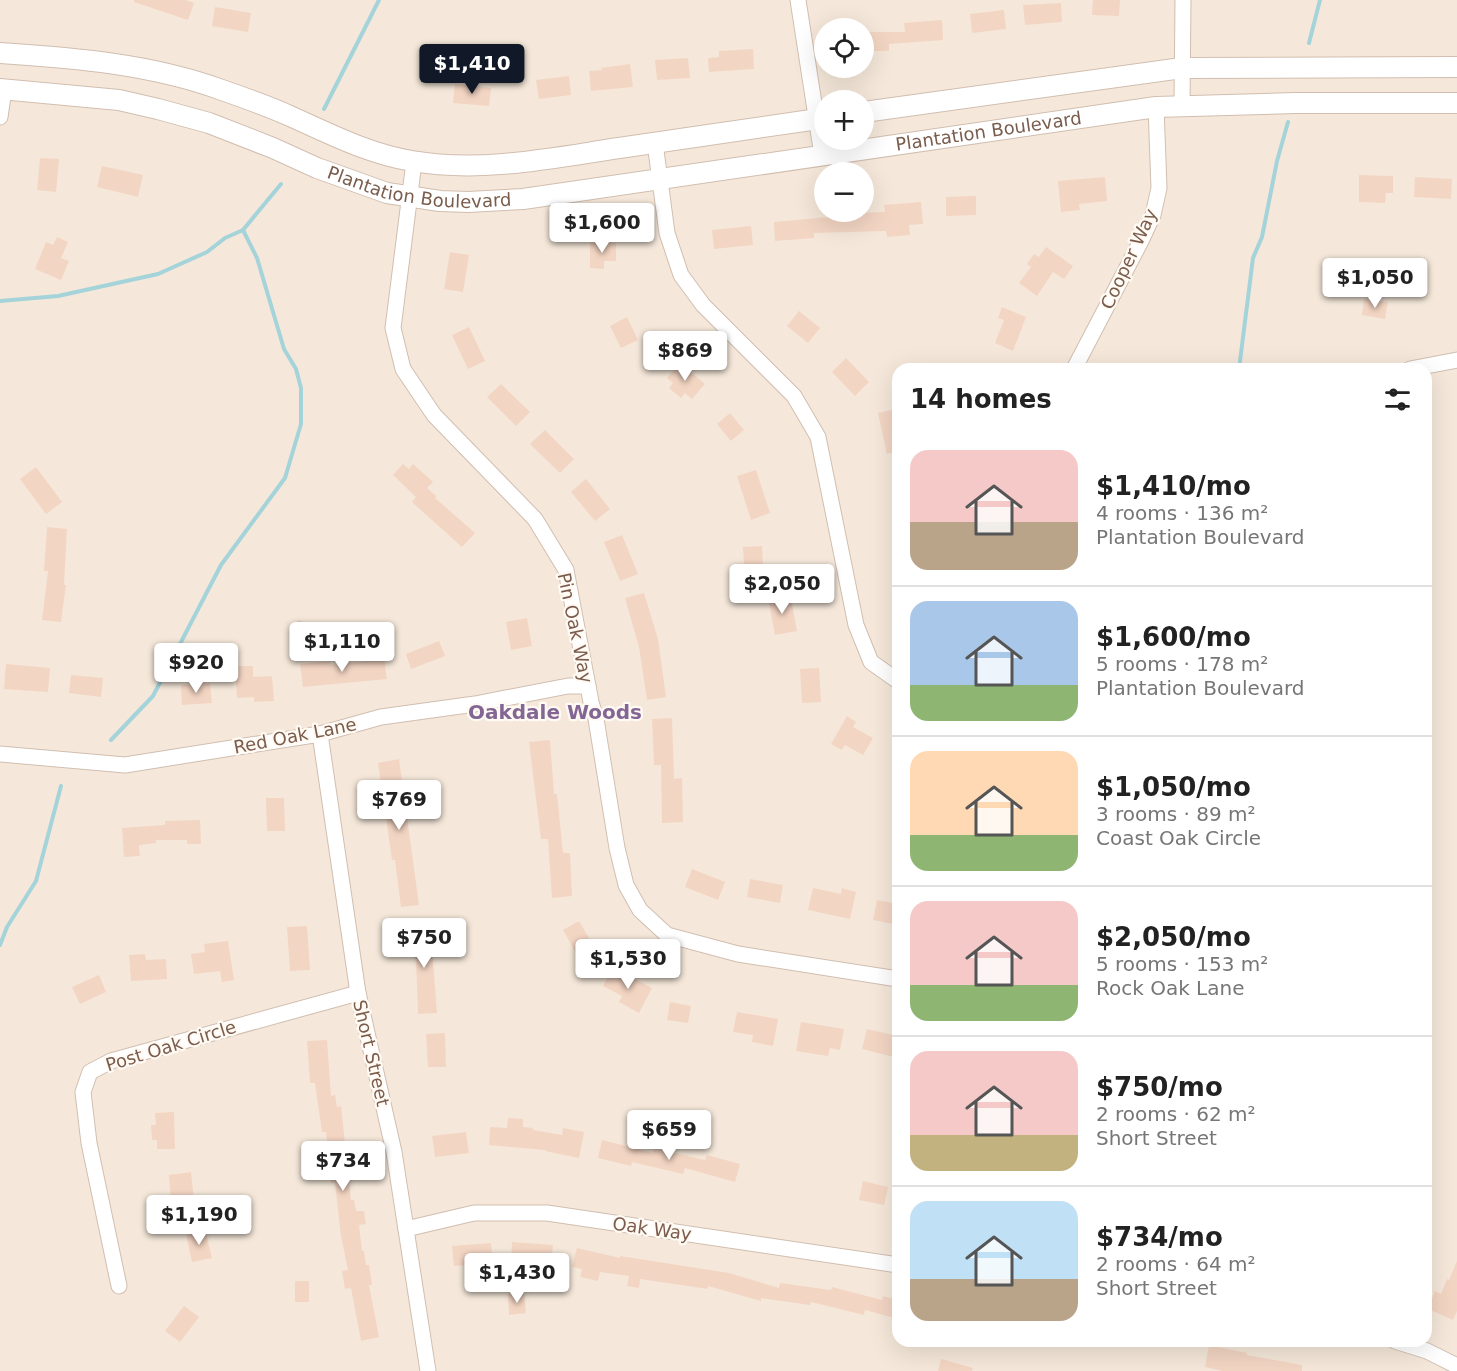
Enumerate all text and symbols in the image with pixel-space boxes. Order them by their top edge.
map controls [814,18,874,222]
button: locate [814,18,874,78]
pin: $1,410 [423,44,521,95]
text: $1,410 [433,51,511,75]
button: + [814,90,874,150]
street label: Plantation Boulevard [894,107,1083,155]
street label: Plantation Boulevard [325,162,512,212]
button: − [814,162,874,222]
pin: $1,600 [553,203,651,254]
street label: Cooper Way [1096,205,1161,312]
text: $1,600 [563,210,641,234]
pin: $1,050 [1326,258,1424,309]
text: $1,050 [1336,265,1414,289]
pin: $869 [649,331,721,382]
text: $869 [657,338,713,362]
icon: filters [1381,383,1414,416]
text: 14 homes [910,384,1052,414]
text: $1,410/mo [1096,471,1251,501]
icon: home [958,474,1030,546]
text: 4 rooms · 136 m² [1096,501,1268,525]
text: Plantation Boulevard [1096,525,1304,549]
pin: $2,050 [733,564,831,615]
street label: Pin Oak Way [554,571,598,685]
text: $2,050 [743,571,821,595]
pin: $1,110 [293,622,391,673]
text: $1,600/mo [1096,622,1251,652]
icon: home [958,625,1030,697]
text: $1,110 [303,629,381,653]
pin: $920 [160,643,232,694]
text: $920 [168,650,224,674]
text: 5 rooms · 178 m² [1096,652,1268,676]
text: Plantation Boulevard [1096,676,1304,700]
district label: Oakdale Woods [468,700,642,724]
street label: Red Oak Lane [232,713,358,758]
text: $1,050/mo [1096,772,1251,802]
icon: home [958,775,1030,847]
pin: $769 [363,780,435,831]
text: $769 [371,787,427,811]
text: 3 rooms · 89 m² [1096,802,1256,826]
text: Coast Oak Circle [1096,826,1261,850]
pin: $750 [388,918,460,969]
text: $2,050/mo [1096,922,1251,952]
text: $750 [396,925,452,949]
icon: home [958,925,1030,997]
pin: $1,530 [579,939,677,990]
text: $1,530 [589,946,667,970]
text: 5 rooms · 153 m² [1096,952,1268,976]
text: Rock Oak Lane [1096,976,1245,1000]
street label: Short Street [349,998,394,1108]
street label: Post Oak Circle [103,1016,239,1075]
text: $750/mo [1096,1072,1223,1102]
icon: home [958,1075,1030,1147]
text: 2 rooms · 62 m² [1096,1102,1256,1126]
pin: $659 [633,1110,705,1161]
text: $659 [641,1117,697,1141]
text: Short Street [1096,1126,1217,1150]
pin: $734 [307,1141,379,1192]
text: $734 [315,1148,371,1172]
pin: $1,190 [150,1195,248,1246]
text: $1,190 [160,1202,238,1226]
street label: Oak Way [611,1213,693,1244]
text: $734/mo [1096,1222,1223,1252]
icon: home [958,1225,1030,1297]
text: 2 rooms · 64 m² [1096,1252,1256,1276]
pin: $1,430 [468,1253,566,1304]
text: $1,430 [478,1260,556,1284]
text: Short Street [1096,1276,1217,1300]

